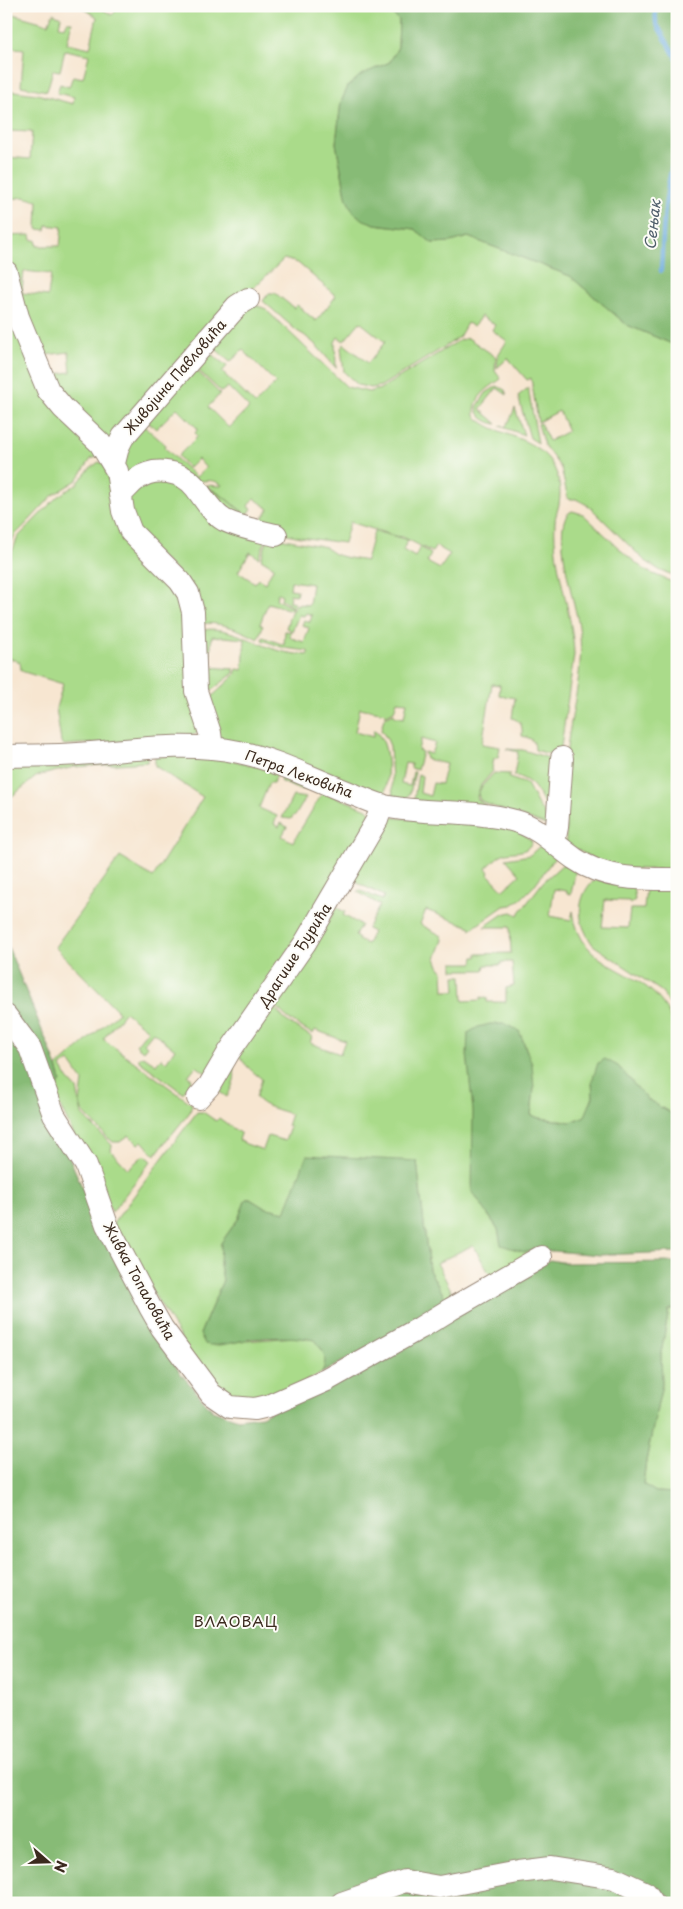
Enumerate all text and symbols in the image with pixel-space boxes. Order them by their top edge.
water label: Сењак [637,198,666,251]
street label: Живојина Павловића [118,314,231,439]
street label: Петра Лековића [242,744,356,803]
street label: Драгише Ђурића [252,898,336,1012]
street label: Живка Топаловића [98,1218,181,1344]
district label: ВЛАОВАЦ [194,1609,278,1632]
north arrow [22,1836,72,1886]
text: N [49,1858,72,1875]

